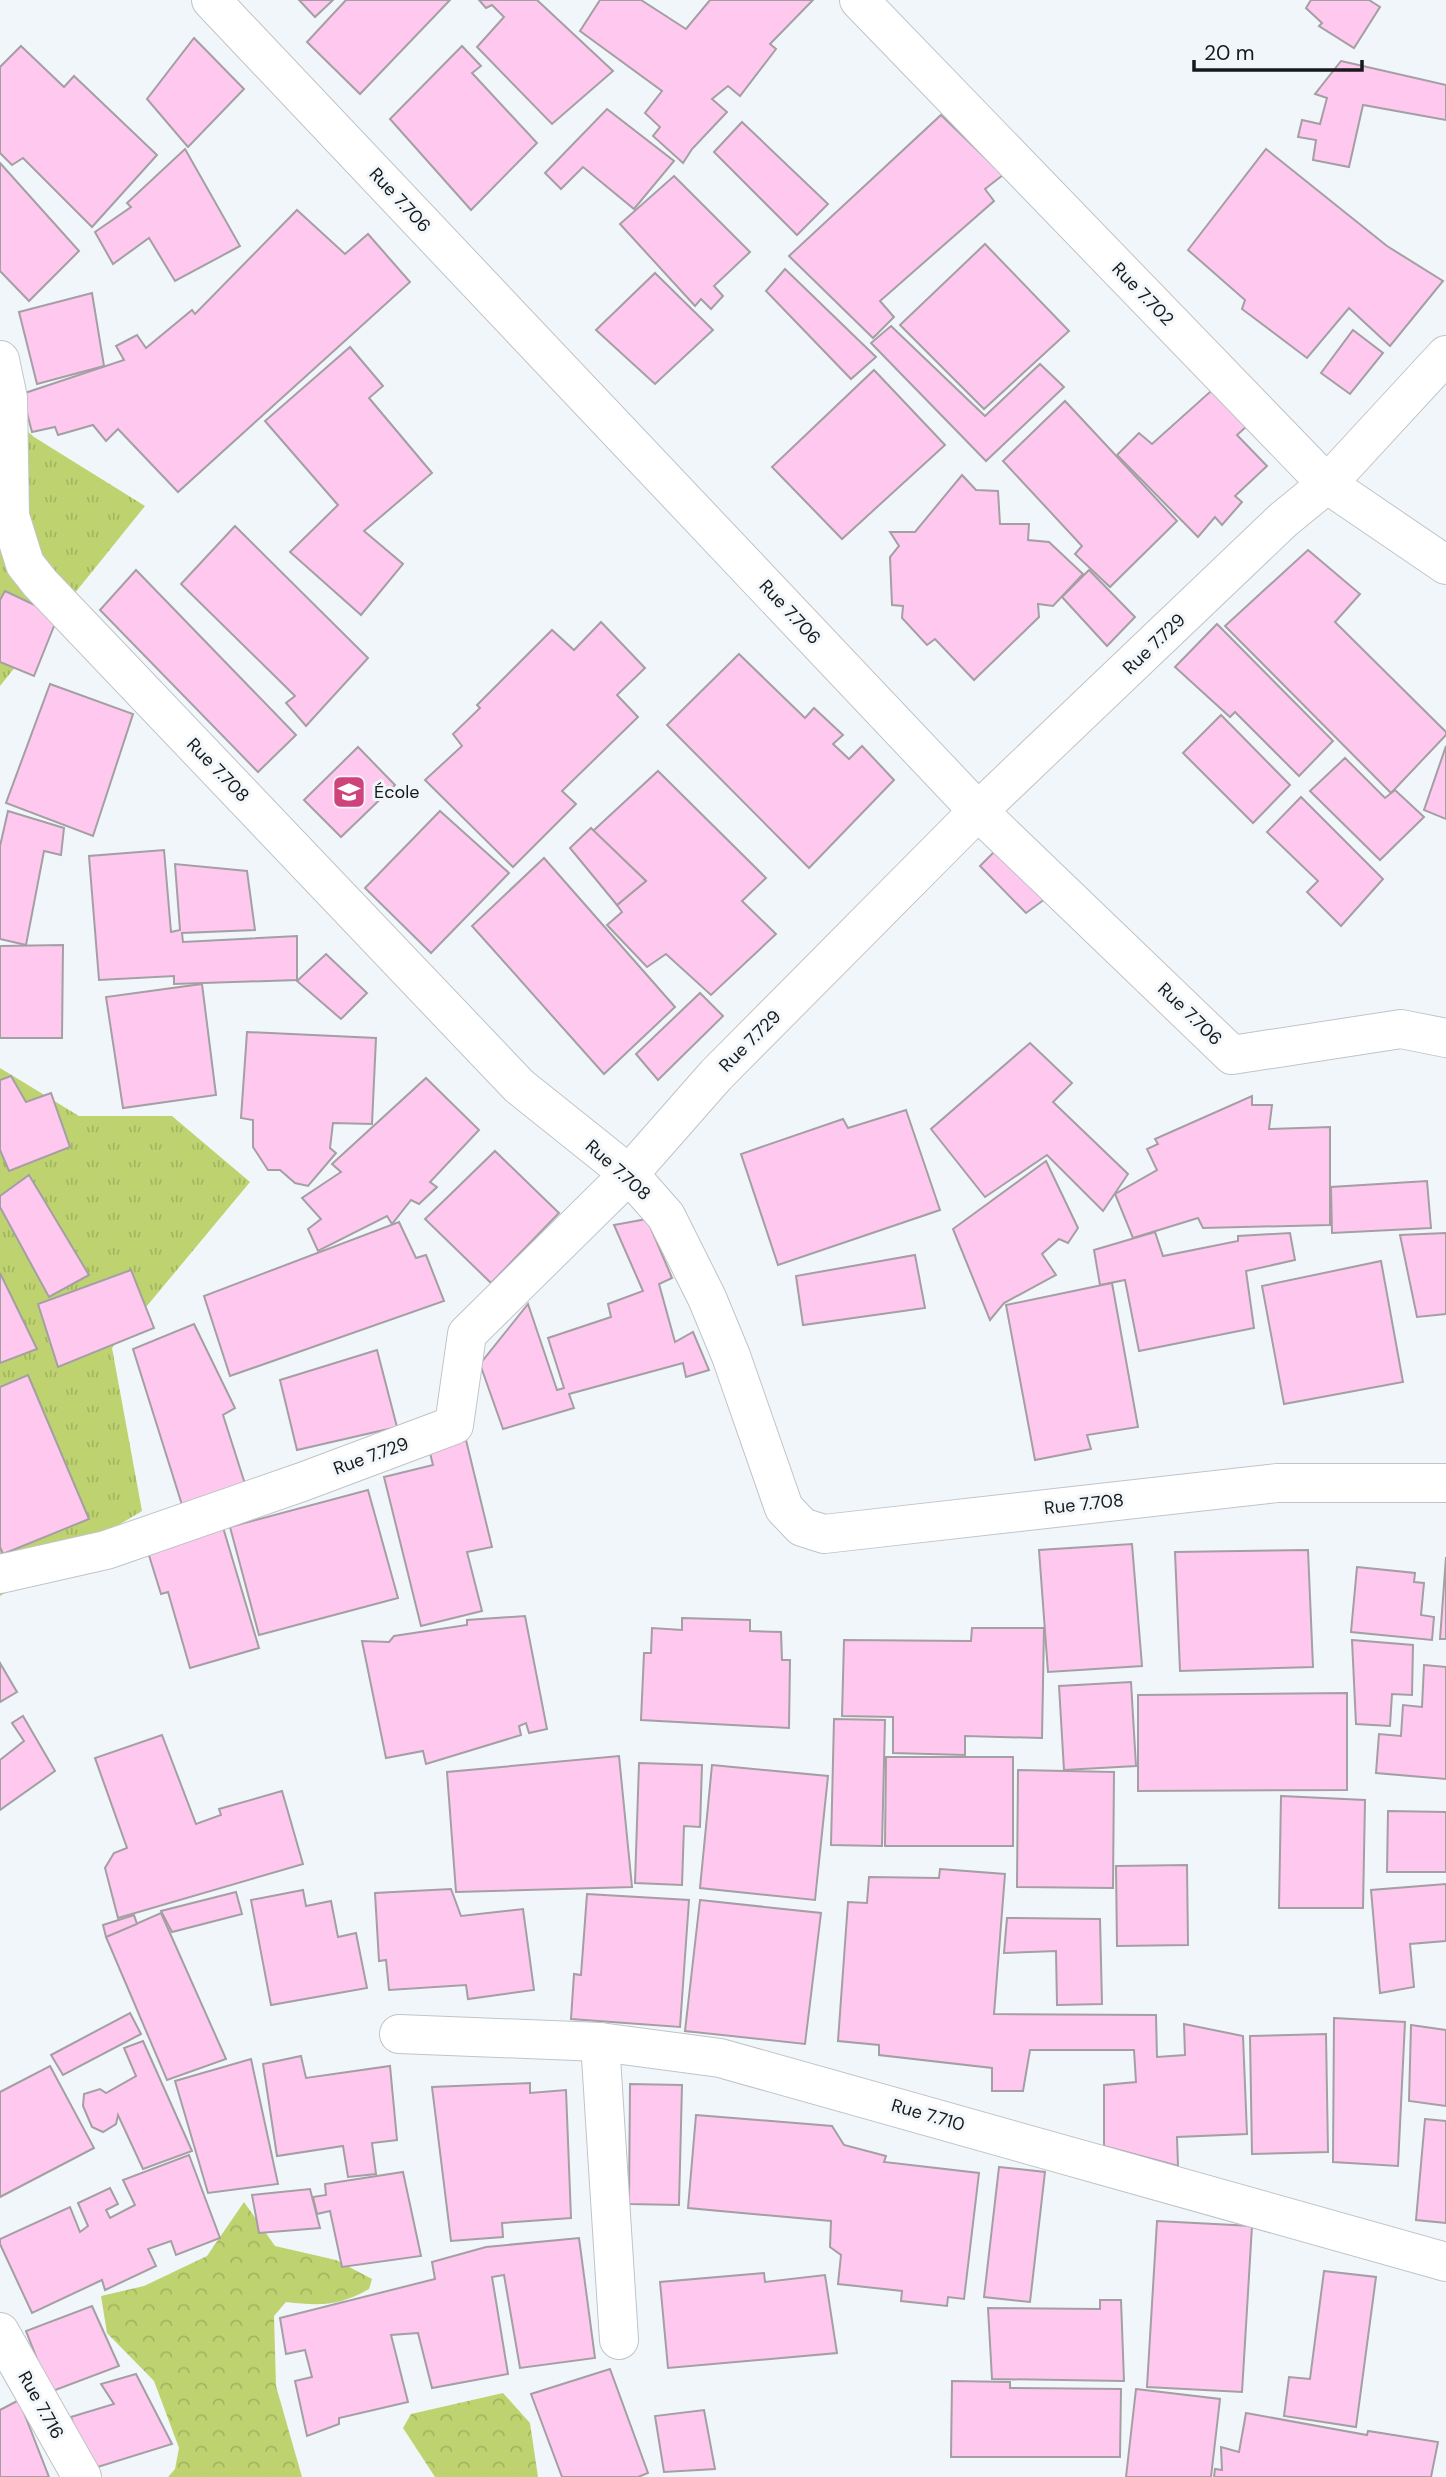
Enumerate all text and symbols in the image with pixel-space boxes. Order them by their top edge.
scale bar [1194,28,1362,72]
text: 20 m [1204,39,1255,67]
street label: Rue 7.706 [364,162,436,238]
street label: Rue 7.702 [1107,257,1179,331]
street label: Rue 7.706 [754,574,826,650]
street label: Rue 7.729 [1118,608,1190,680]
street label: Rue 7.708 [182,733,254,807]
school or university icon: École [330,773,368,811]
place label: École [374,780,419,804]
street label: Rue 7.706 [1153,977,1227,1051]
street label: Rue 7.729 [714,1005,786,1077]
street label: Rue 7.708 [580,1134,656,1206]
street label: Rue 7.729 [330,1431,412,1481]
street label: Rue 7.708 [1043,1488,1125,1520]
street label: Rue 7.710 [889,2093,967,2137]
street label: Rue 7.716 [13,2367,69,2443]

